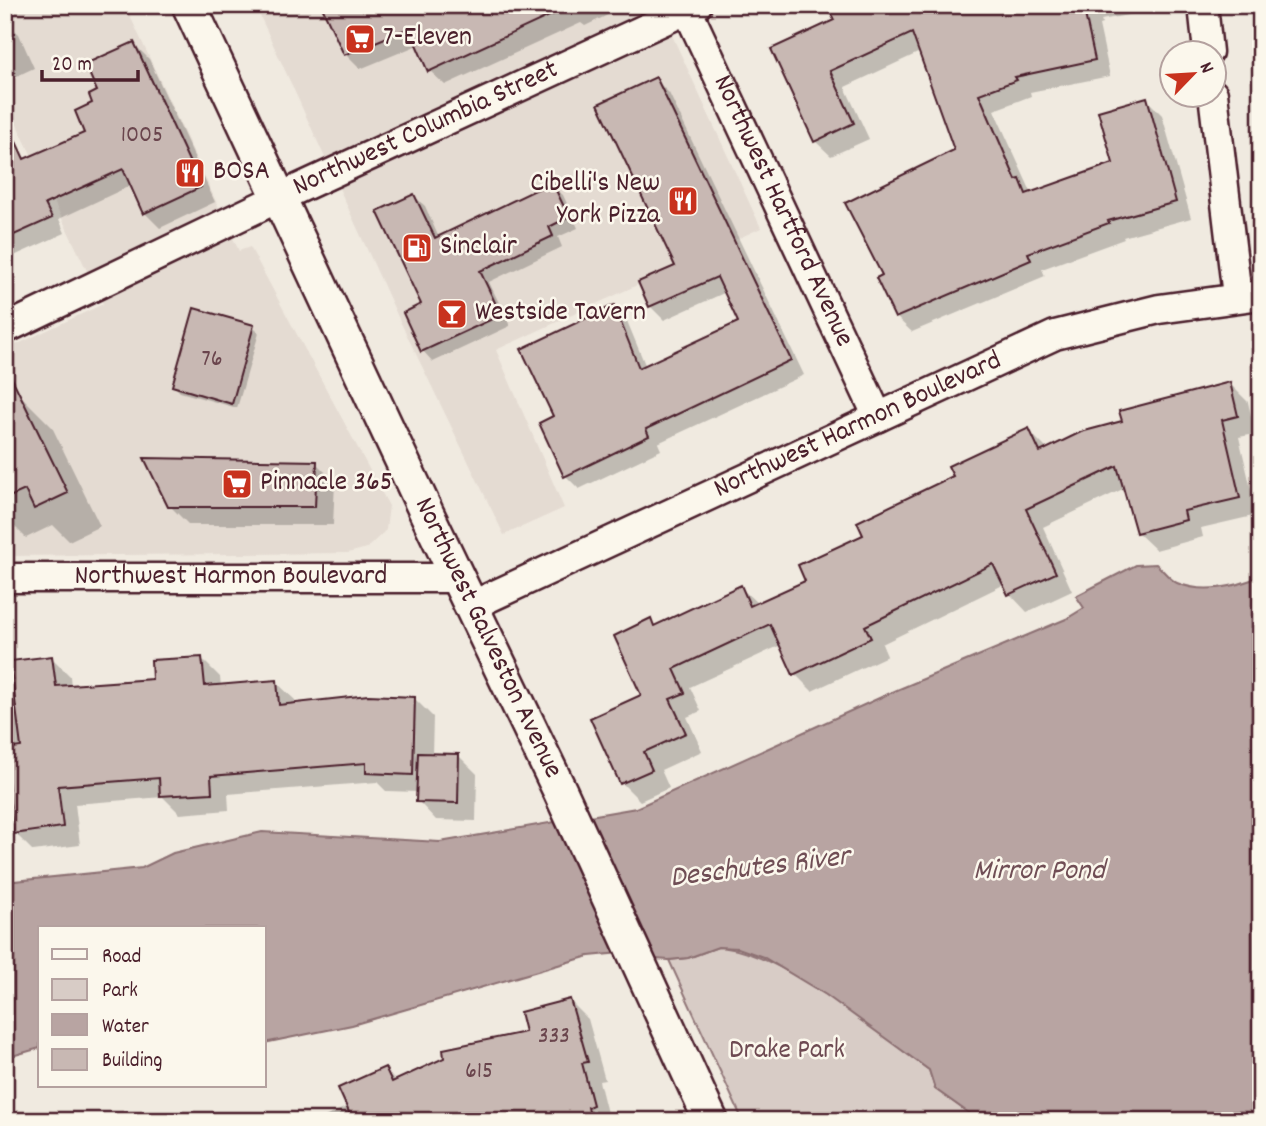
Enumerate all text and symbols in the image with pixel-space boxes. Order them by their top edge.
place label: 7-Eleven [383,19,472,59]
supermarket icon: 7-Eleven [343,22,377,56]
scale bar [42,38,138,82]
north arrow [1158,38,1228,108]
text: 20 m [52,51,92,81]
street label: Northwest Columbia Street [287,51,565,208]
text: N [1191,58,1219,78]
street label: Northwest Hartford Avenue [701,69,863,354]
house number: 1005 [121,119,163,153]
place label: BOSA [213,153,270,193]
restaurant icon: BOSA [173,156,207,190]
place label: Cibelli's New York Pizza [530,165,661,237]
restaurant icon: Cibelli's New York Pizza [666,184,700,218]
place label: Sinclair [440,228,518,268]
fuel station icon: Sinclair [400,231,434,265]
place label: Westside Tavern [475,294,646,334]
bar icon: Westside Tavern [435,297,469,331]
street label: Northwest Harmon Boulevard [708,342,1009,510]
house number: 76 [202,343,222,377]
place label: Pinnacle 365 [260,464,393,504]
supermarket icon: Pinnacle 365 [220,467,254,501]
street label: Northwest Galveston Avenue [402,491,571,786]
street label: Northwest Harmon Boulevard [75,558,387,598]
water label: Deschutes River [668,836,855,901]
water label: Mirror Pond [973,851,1109,894]
legend [38,926,266,1088]
text: Road [102,943,141,973]
text: Park [102,977,138,1007]
text: Water [102,1013,149,1043]
house number: 333 [538,1020,570,1054]
park label: Drake Park [729,1032,845,1072]
text: Building [102,1047,162,1077]
house number: 615 [465,1055,493,1089]

